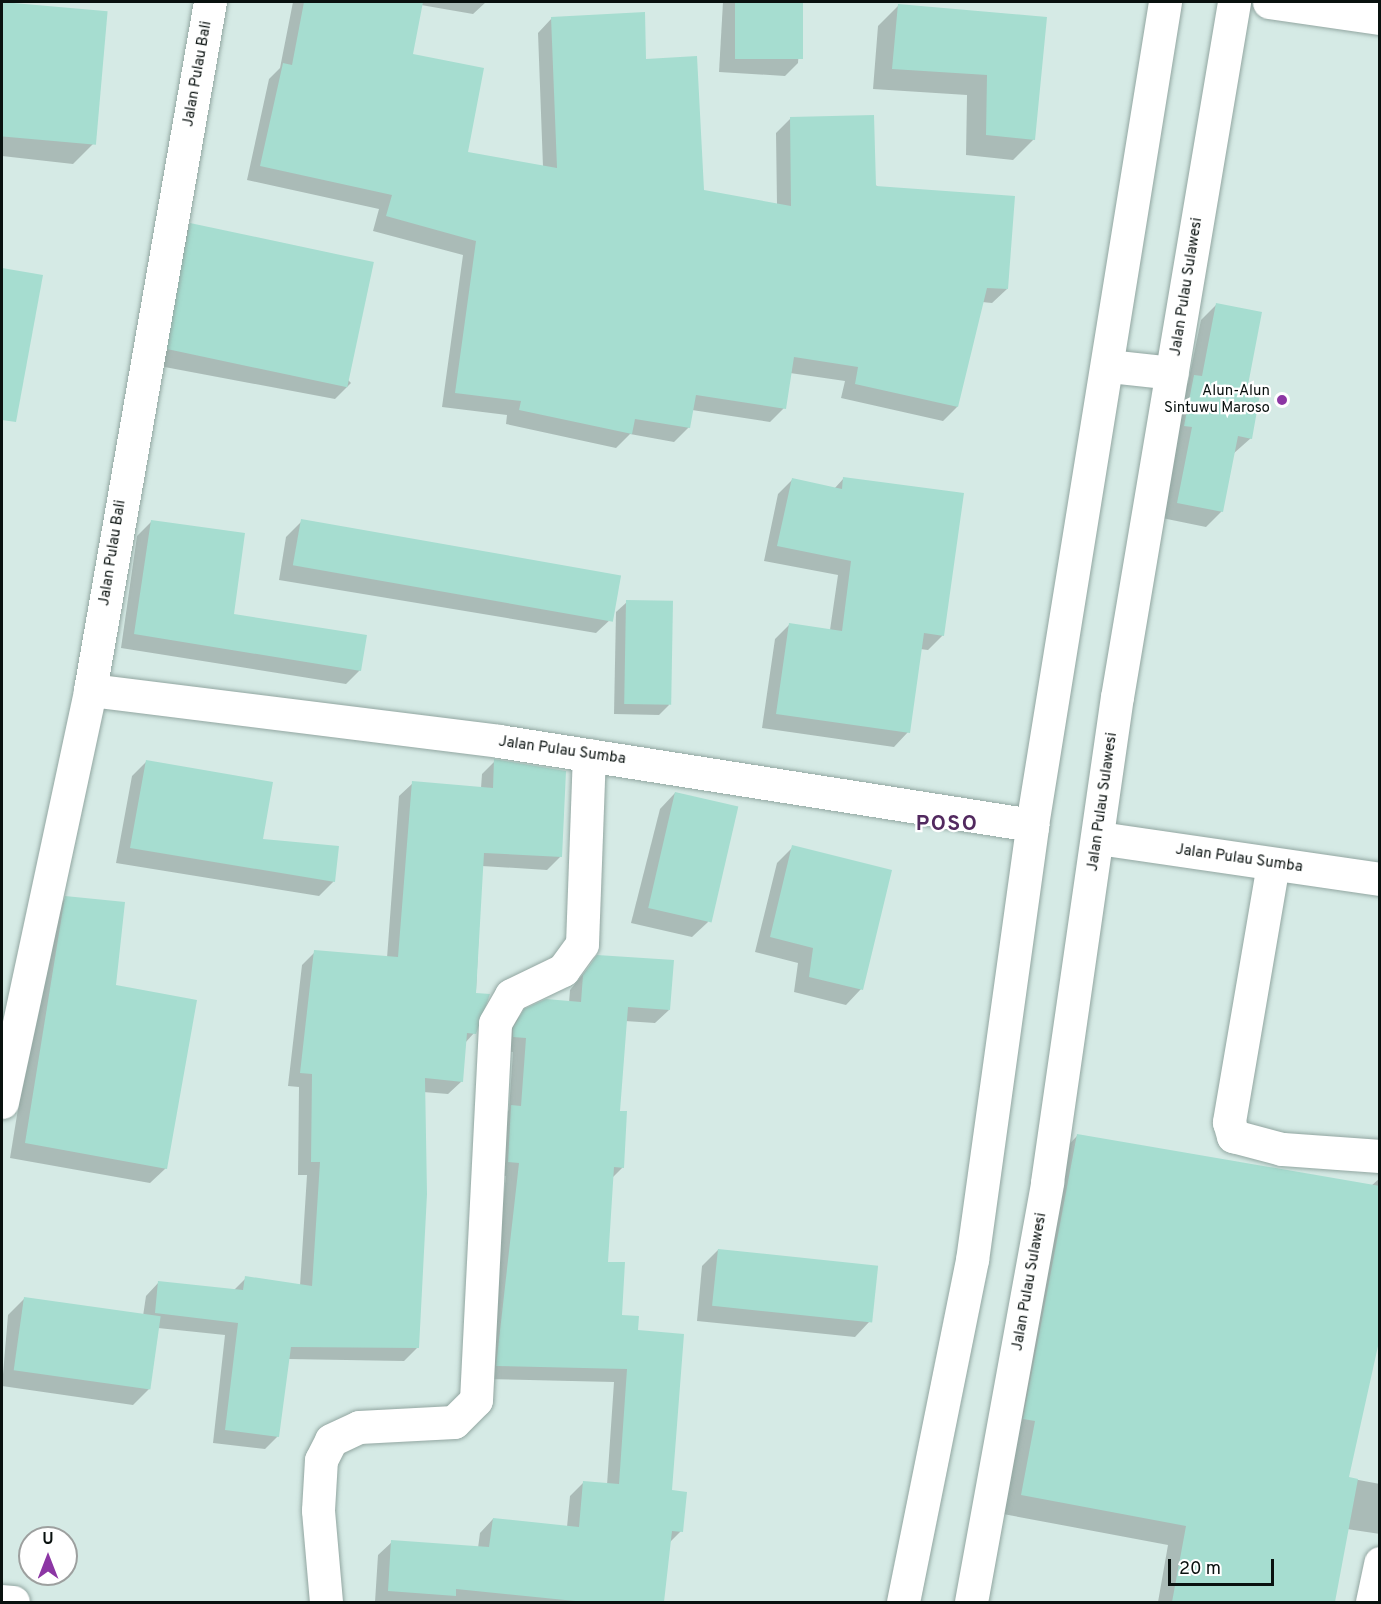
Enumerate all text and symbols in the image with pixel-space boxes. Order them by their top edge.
street label: Jalan Pulau Bali [180,20,216,128]
street label: Jalan Pulau Sulawesi [1167,216,1207,358]
place label: Alun-Alun Sintuwu Maroso [1164,382,1270,417]
marker: Alun-Alun Sintuwu Maroso [1275,393,1289,407]
street label: Jalan Pulau Bali [96,499,130,607]
street label: Jalan Pulau Sulawesi [1084,731,1122,873]
street label: Jalan Pulau Sumba [497,733,627,769]
district label: POSO [916,812,978,838]
street label: Jalan Pulau Sumba [1174,841,1304,877]
street label: Jalan Pulau Sulawesi [1009,1212,1051,1352]
north arrow [18,1526,78,1586]
text: U [42,1530,54,1550]
scale bar [1171,1547,1278,1585]
text: 20 m [1179,1558,1221,1581]

